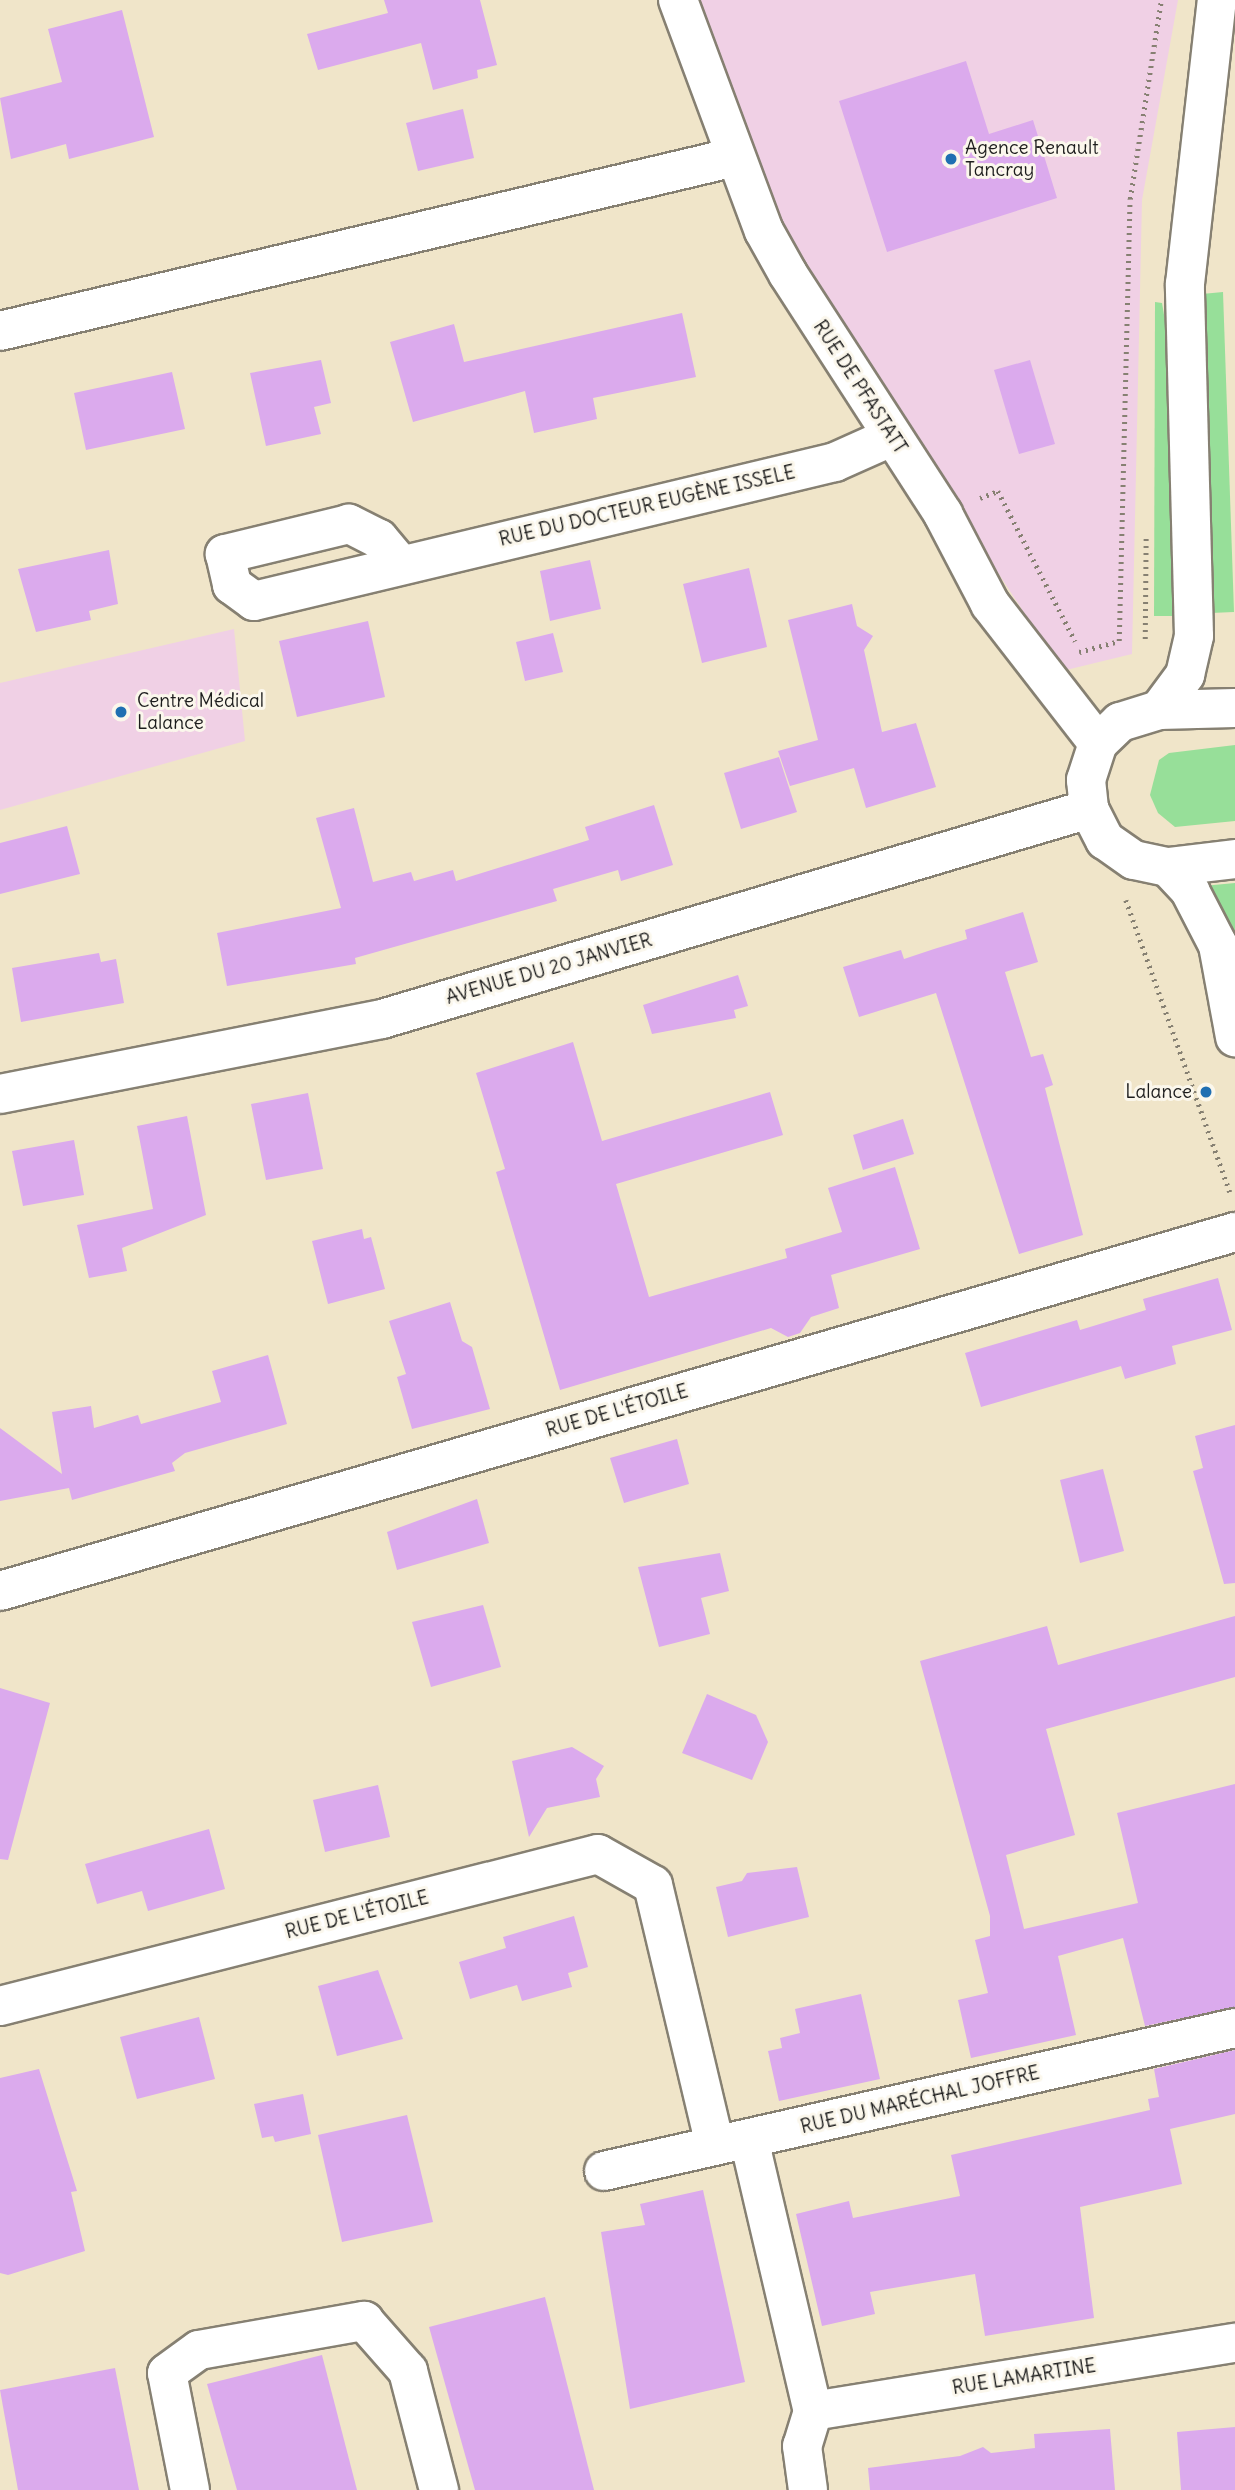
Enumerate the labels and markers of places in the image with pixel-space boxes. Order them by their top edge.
place label: Agence Renault Tancray [965,137,1099,181]
marker: Agence Renault Tancray [943,151,959,167]
place label: Centre Médical Lalance [137,690,264,734]
marker: Centre Médical Lalance [111,702,131,722]
place label: Lalance [1125,1081,1192,1103]
marker: Lalance [1198,1084,1214,1100]

